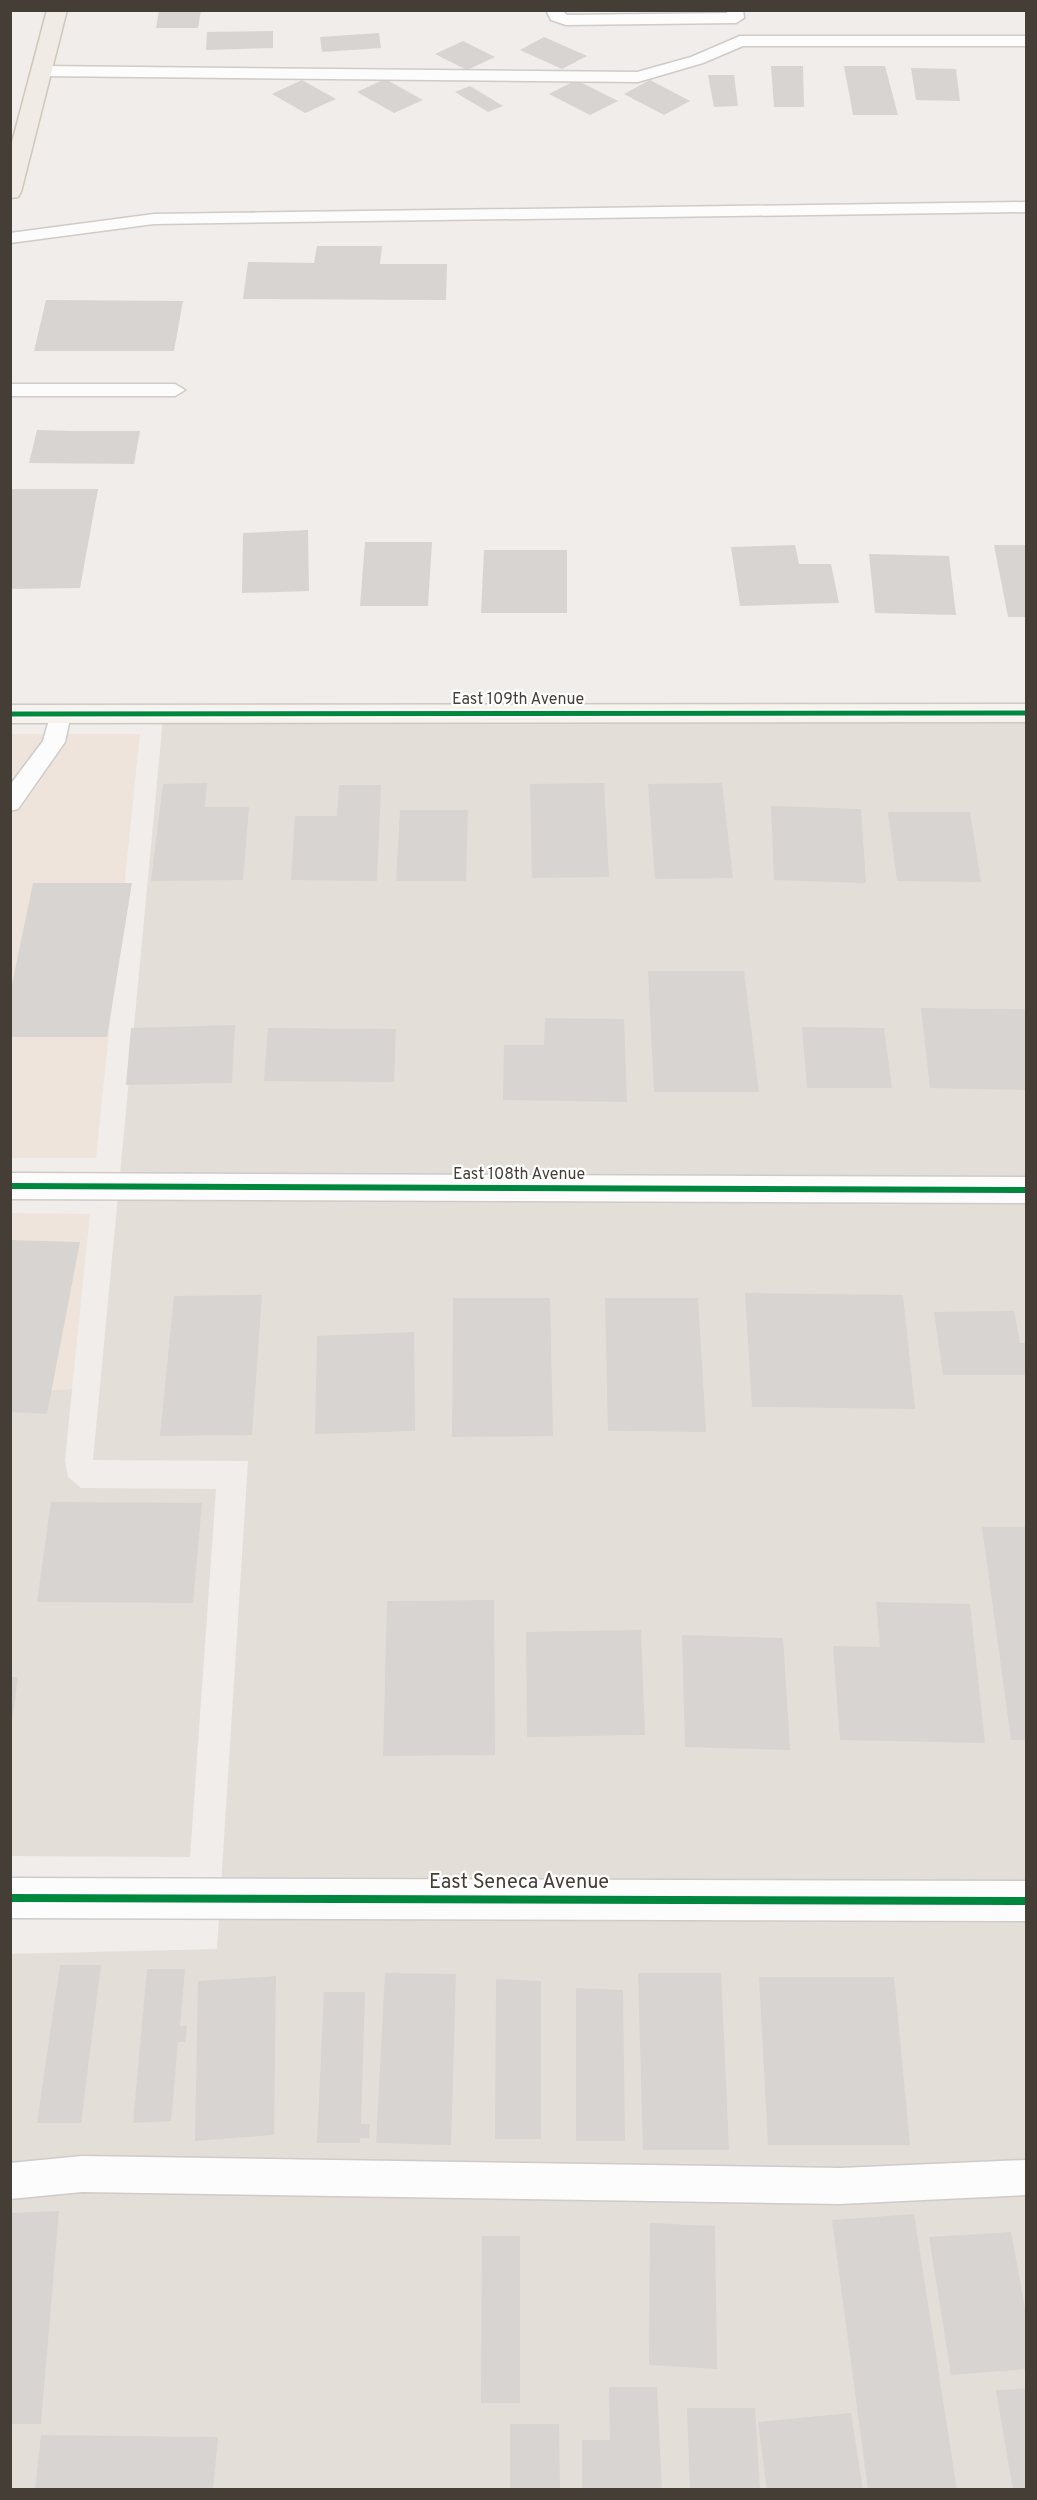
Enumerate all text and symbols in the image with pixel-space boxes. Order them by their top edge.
street label: East 109th Avenue [452,690,584,710]
street label: East 108th Avenue [453,1165,585,1185]
street label: East Seneca Avenue [429,1870,609,1896]

